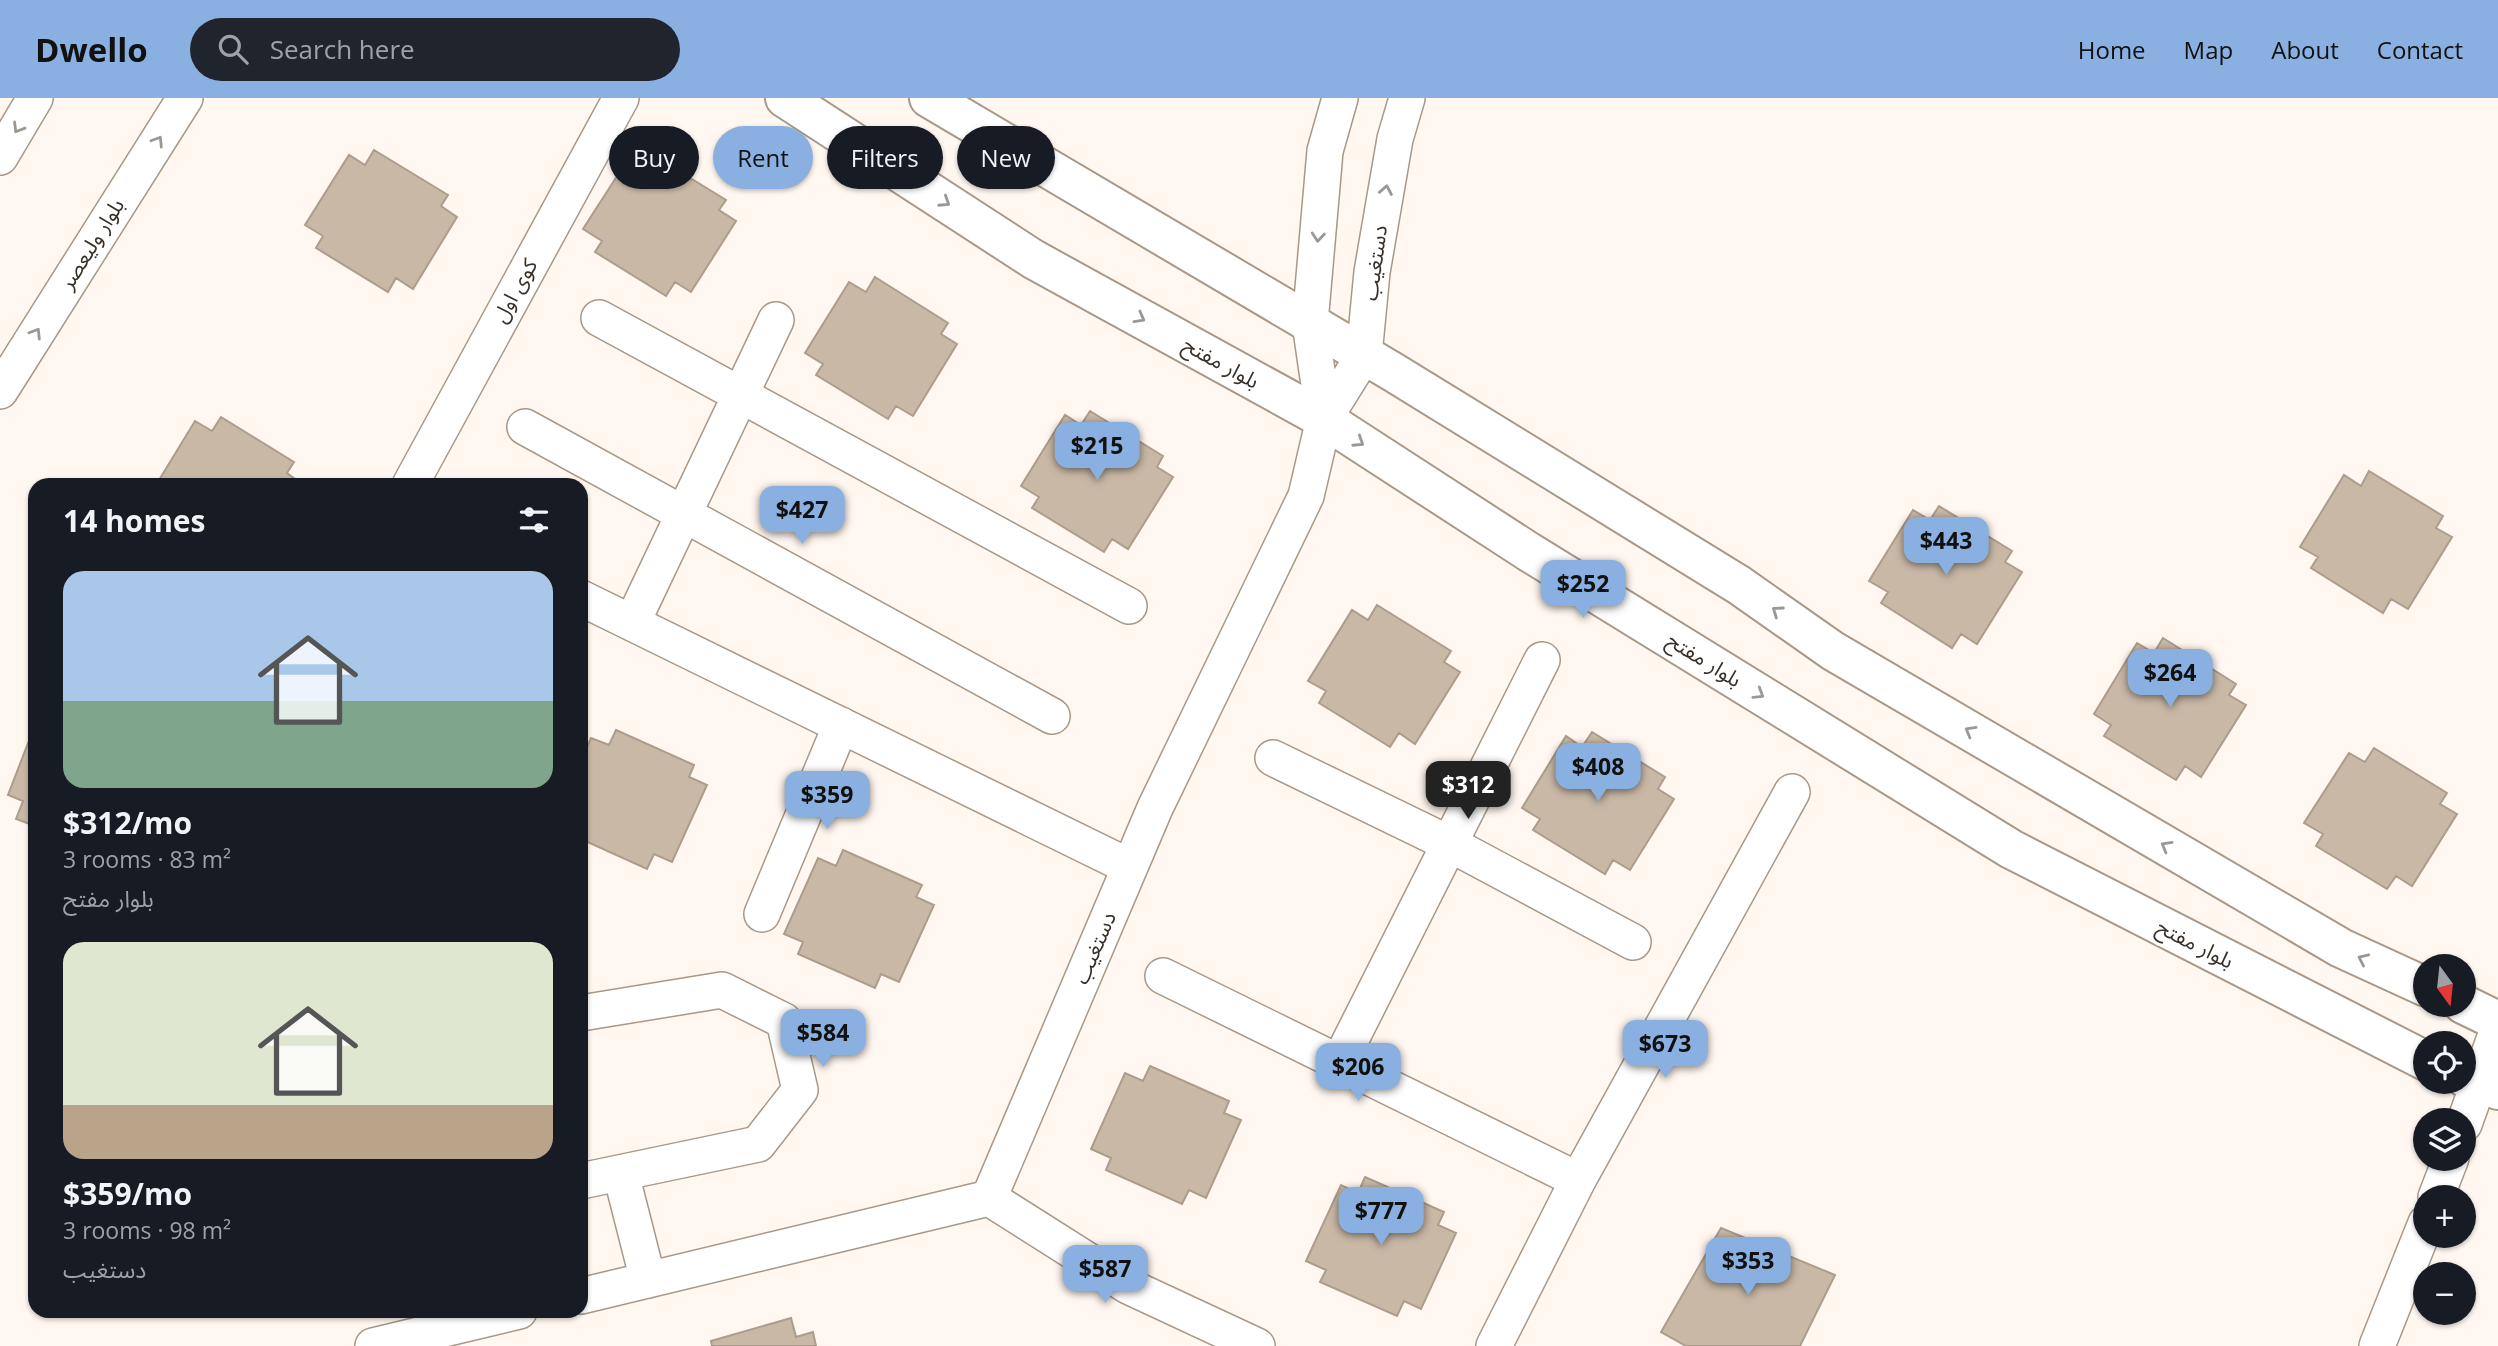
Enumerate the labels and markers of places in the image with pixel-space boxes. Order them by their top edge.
pin: $215 [1056,422,1138,482]
pin: $427 [761,486,843,546]
pin: $443 [1905,518,1987,577]
pin: $252 [1542,560,1624,620]
pin: $264 [2129,650,2211,709]
pin: $408 [1557,744,1639,803]
pin: $312 [1427,762,1509,821]
pin: $359 [786,772,868,831]
pin: $584 [782,1010,864,1069]
pin: $673 [1624,1020,1706,1080]
pin: $206 [1317,1044,1399,1103]
pin: $777 [1340,1188,1422,1247]
pin: $353 [1707,1238,1789,1297]
pin: $587 [1064,1246,1146,1305]

